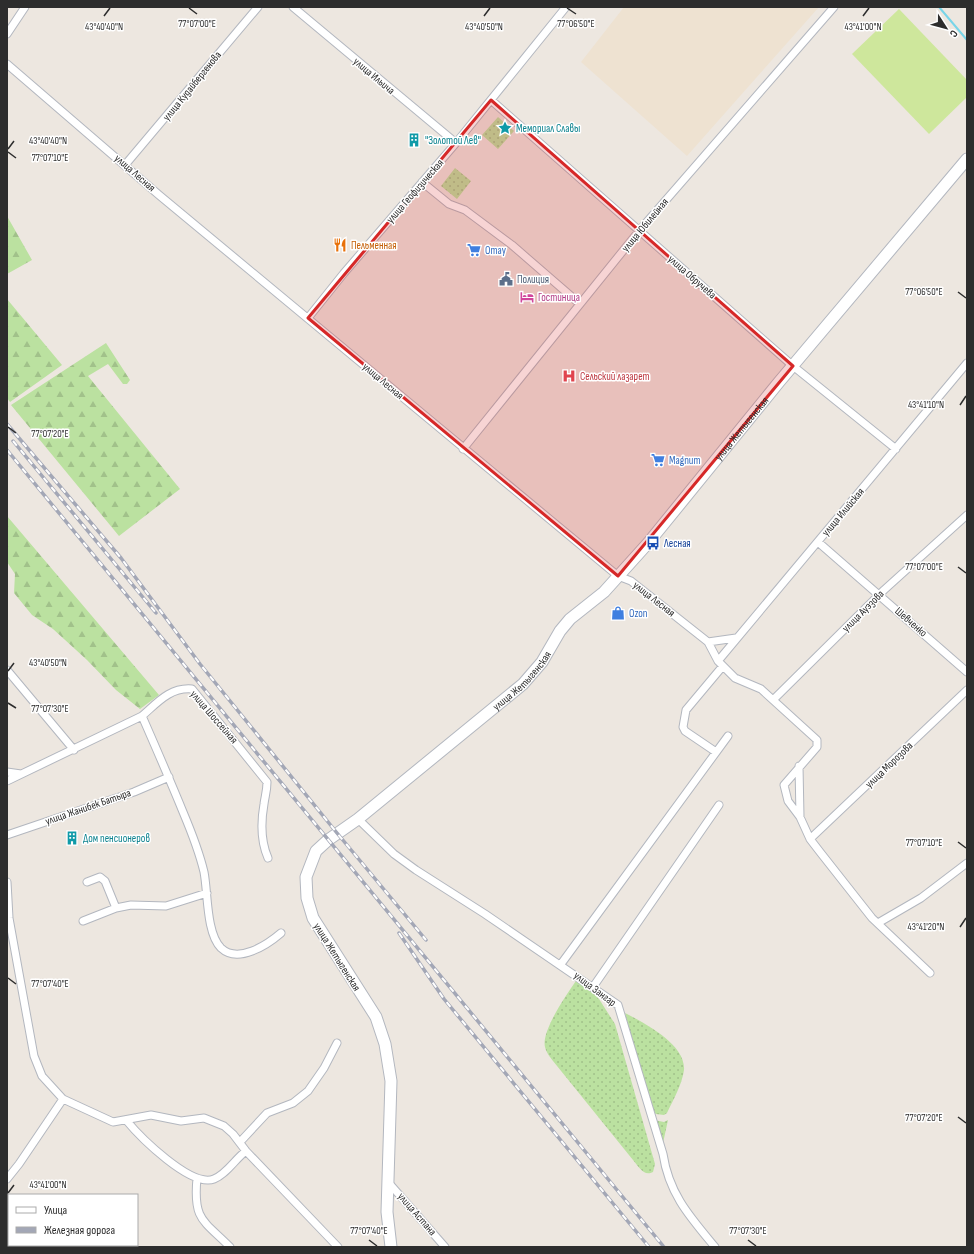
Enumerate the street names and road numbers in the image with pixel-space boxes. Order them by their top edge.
street label: улица Кудайбергенова [160,49,224,123]
street label: улица Ильича [351,55,397,97]
street label: улица Лесная [112,152,158,194]
street label: улица Геофизическая [384,156,446,226]
street label: улица Юбилейная [619,196,671,254]
street label: улица Обручева [665,253,719,301]
street label: улица Лесная [360,360,406,402]
street label: улица Жетыгенская [712,394,771,463]
street label: улица Илийская [819,485,867,539]
street label: улица Лесная [630,579,678,619]
street label: улица Ауэзова [839,587,887,635]
street label: Шевченко [892,604,930,640]
street label: улица Жетыгенская [490,649,553,713]
street label: улица Шоссейная [187,688,241,746]
street label: улица Морозова [863,739,915,791]
street label: улица Жанибек Батыра [43,786,133,828]
street label: улица Жетыгенская [311,920,363,994]
street label: улица Зангар [571,969,619,1009]
street label: улица Астана [395,1190,439,1238]

